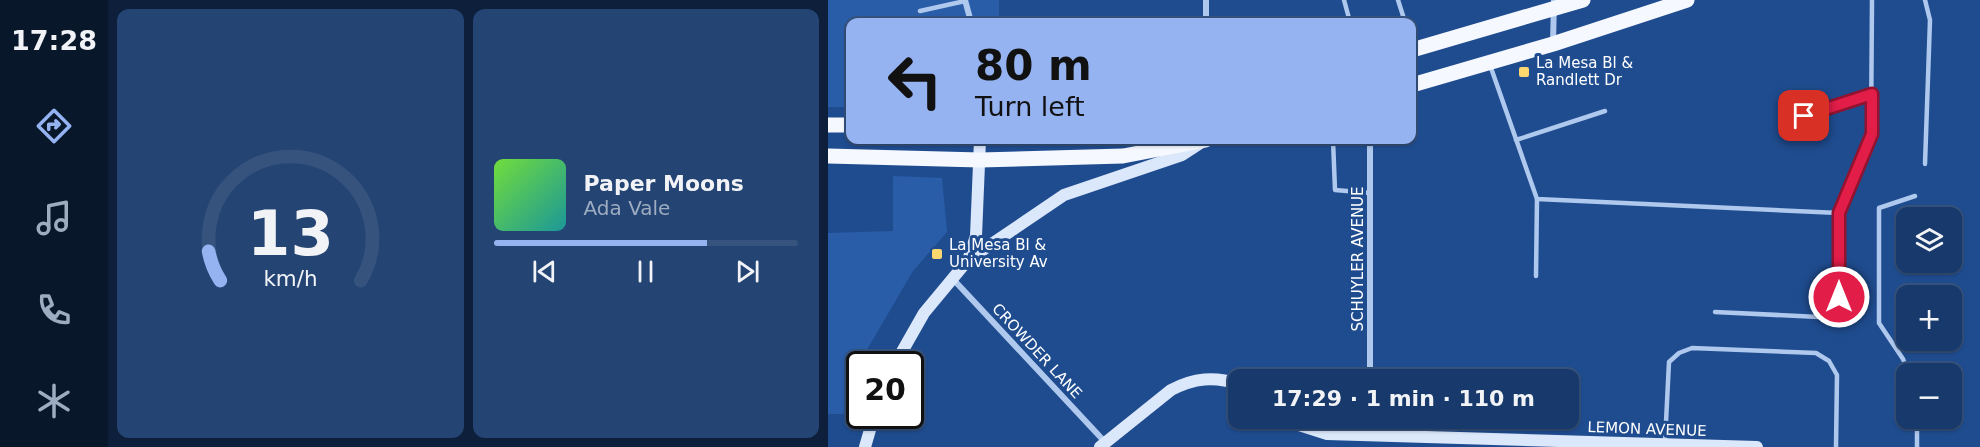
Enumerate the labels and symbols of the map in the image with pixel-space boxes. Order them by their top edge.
place label: La Mesa Bl & Randlett Dr [1536,54,1633,89]
marker: La Mesa Bl & Randlett Dr [1517,65,1531,79]
pin [1778,90,1829,141]
street label: SCHUYLER AVENUE [1349,186,1367,332]
place label: La Mesa Bl & University Av [949,236,1048,271]
marker: La Mesa Bl & University Av [930,247,944,261]
position arrow [1807,265,1871,329]
street label: CROWDER LANE [988,300,1086,402]
speed limit sign: 20 [846,351,924,429]
street label: LEMON AVENUE [1587,418,1707,440]

